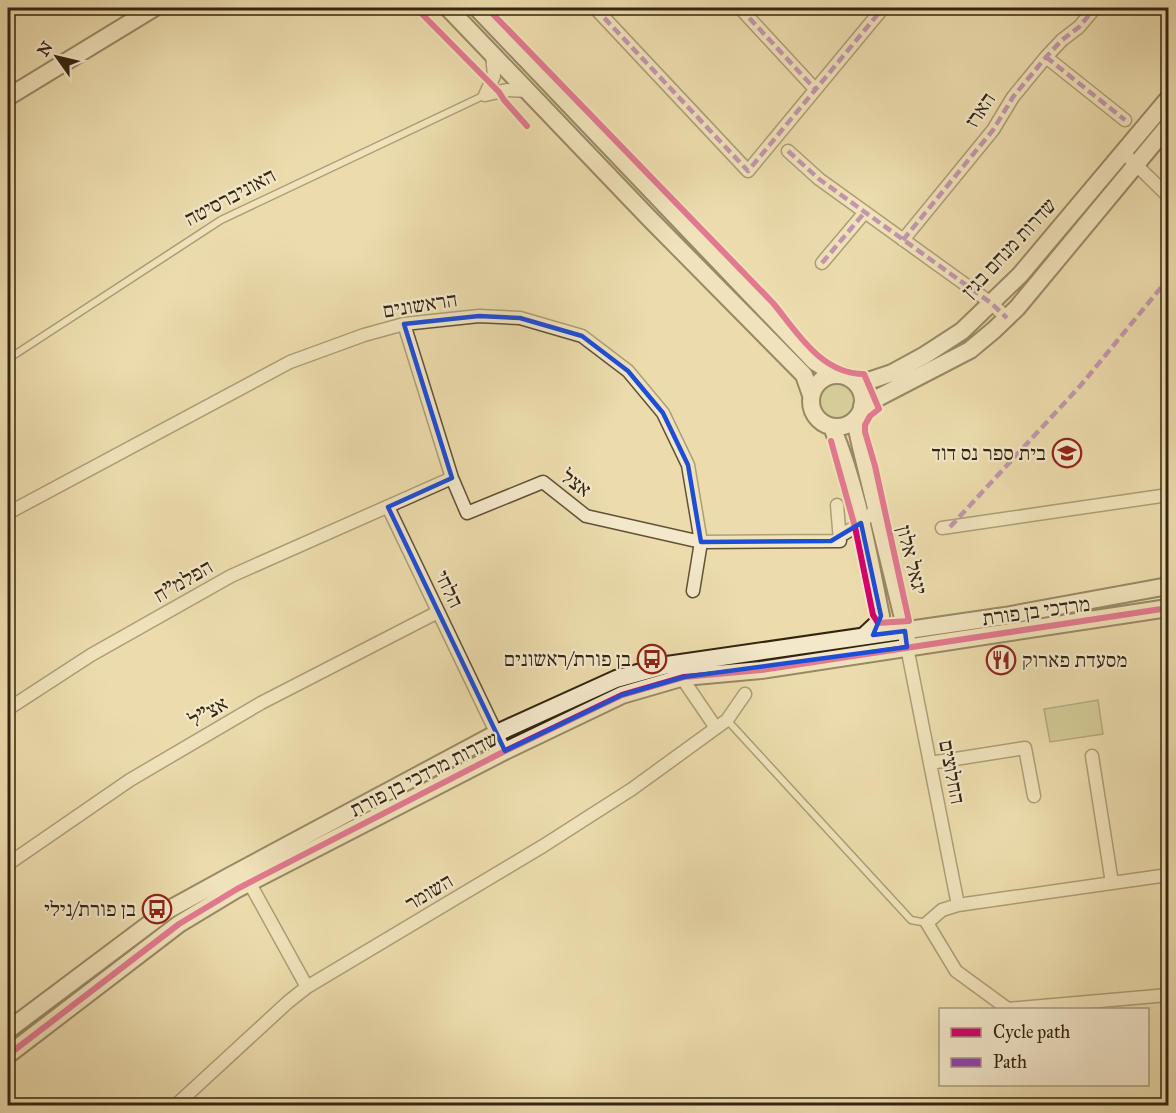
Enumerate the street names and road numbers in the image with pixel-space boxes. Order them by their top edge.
street label: הארז [959,87,1001,133]
street label: האוניברסיטה [180,162,280,232]
street label: שדרות מנחם בגין [956,192,1062,304]
street label: הראשונים [381,286,459,324]
street label: אצל [556,463,596,503]
street label: יגאל אלון [891,523,933,598]
street label: הפלמ"ח [149,554,217,608]
street label: הלחי [429,566,469,612]
street label: מרדכי בן פורת [980,591,1092,631]
street label: אצ"ל [184,690,232,734]
street label: שדרות מרדכי בן פורת [345,725,503,823]
street label: החלוצים [933,738,971,806]
street label: השומר [400,868,458,916]

